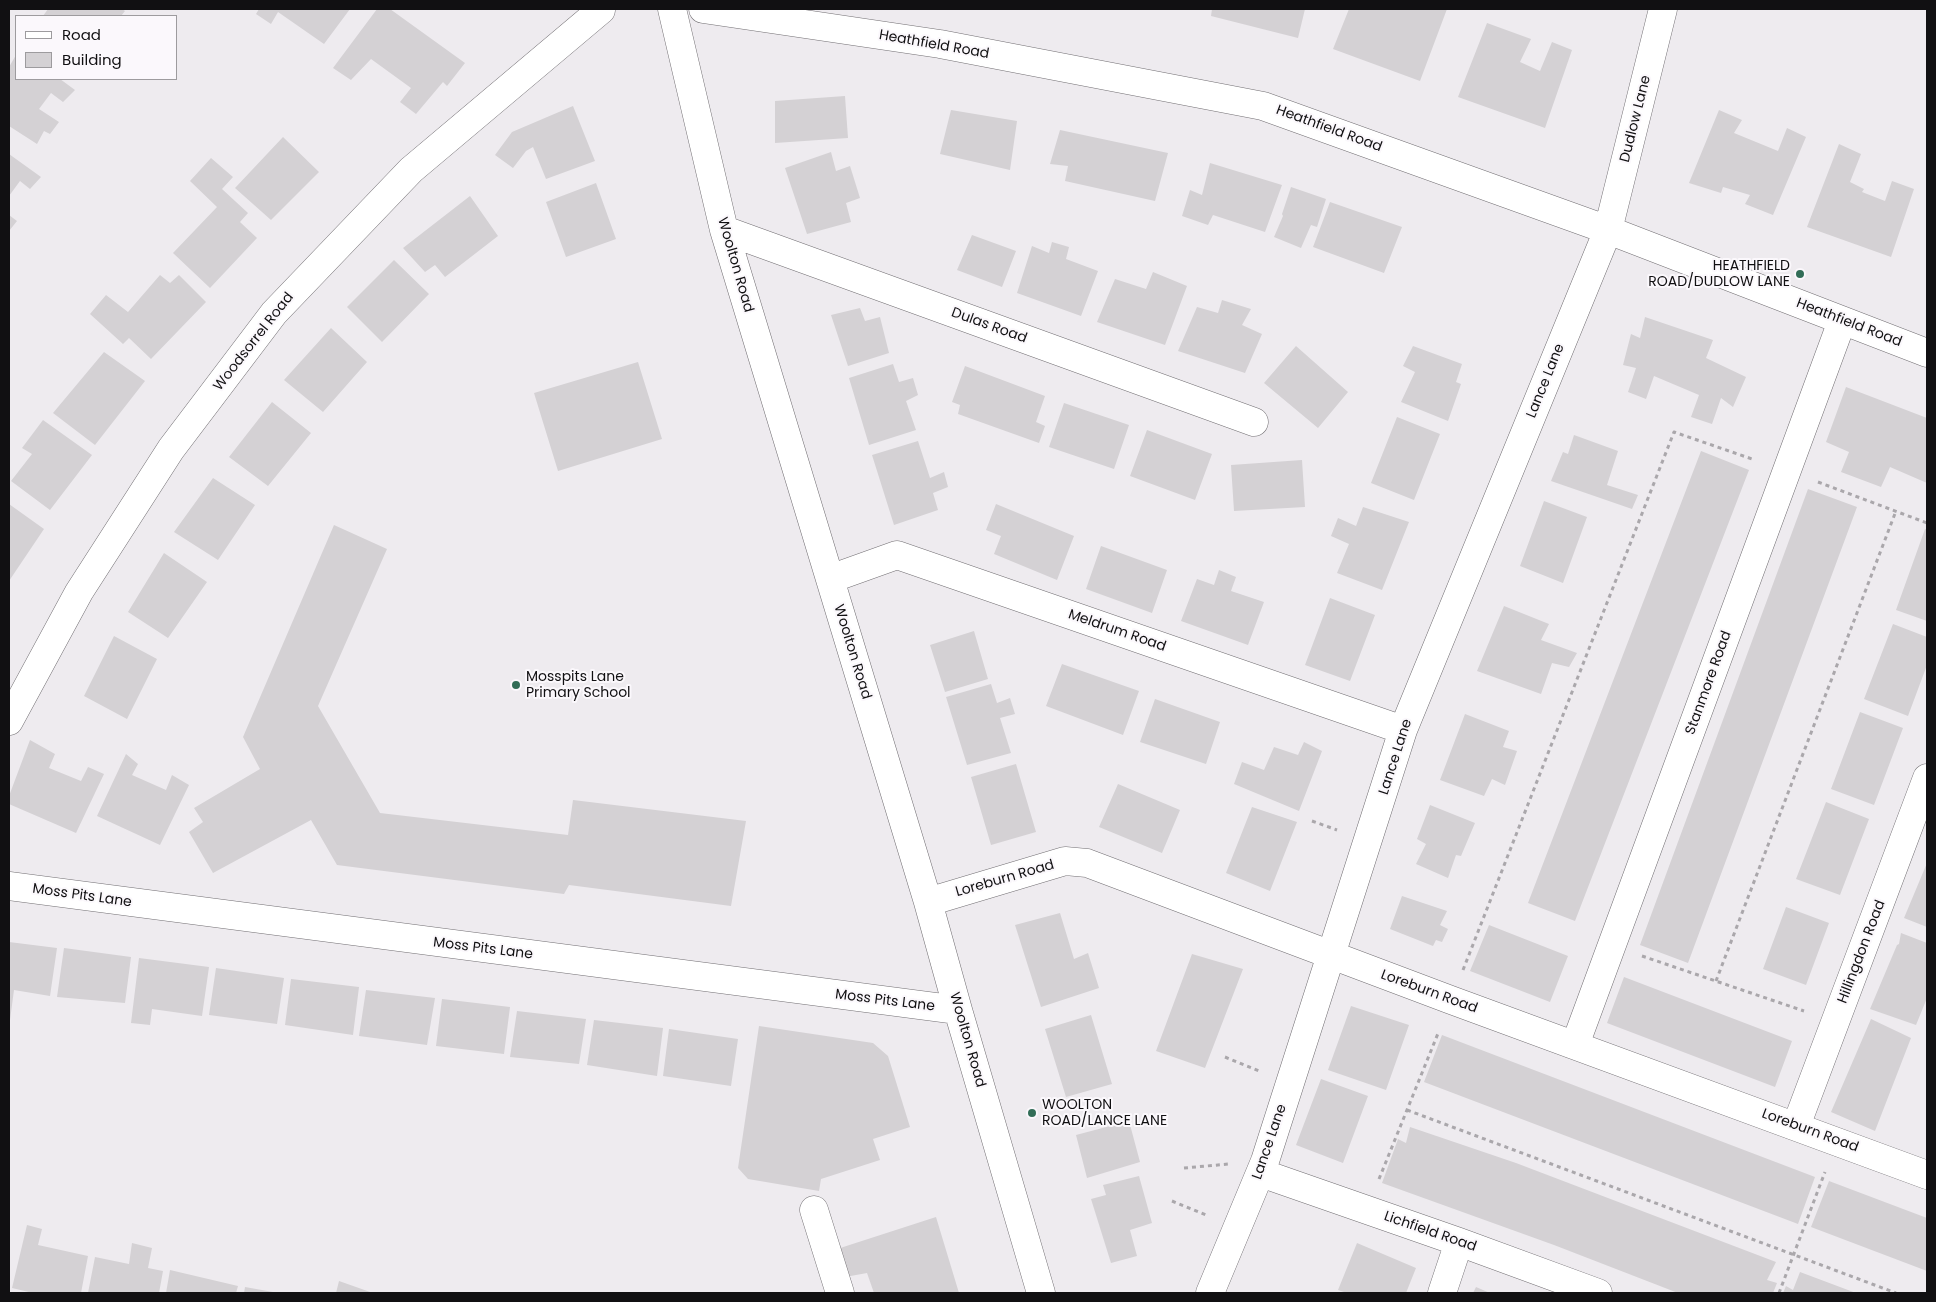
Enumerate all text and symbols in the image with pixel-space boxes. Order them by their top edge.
legend [15,15,178,80]
text: Road [62,24,101,45]
street label: Heathfield Road [878,27,990,63]
text: Building [62,49,122,70]
street label: Dudlow Lane [1617,74,1655,164]
street label: Heathfield Road [1274,102,1384,156]
street label: Woolton Road [713,215,757,315]
place label: HEATHFIELD ROAD/DUDLOW LANE [1648,258,1790,290]
marker: HEATHFIELD ROAD/DUDLOW LANE [1794,268,1806,280]
street label: Woodsorrel Road [210,290,298,394]
street label: Heathfield Road [1794,295,1904,351]
street label: Dulas Road [949,305,1029,347]
street label: Lance Lane [1524,341,1568,421]
street label: Woolton Road [830,603,874,701]
street label: Meldrum Road [1066,606,1168,656]
street label: Stanmore Road [1682,629,1736,737]
place label: Mosspits Lane Primary School [526,669,631,702]
marker: Mosspits Lane Primary School [510,679,522,691]
street label: Lance Lane [1376,717,1416,797]
street label: Loreburn Road [954,857,1056,901]
street label: Moss Pits Lane [31,881,133,911]
street label: Hillingdon Road [1835,898,1889,1006]
street label: Moss Pits Lane [432,935,534,963]
street label: Loreburn Road [1378,967,1480,1017]
street label: Moss Pits Lane [834,987,936,1015]
street label: Woolton Road [945,990,989,1090]
place label: WOOLTON ROAD/LANCE LANE [1042,1097,1167,1130]
street label: Lance Lane [1249,1102,1291,1182]
street label: Loreburn Road [1759,1106,1861,1156]
marker: WOOLTON ROAD/LANCE LANE [1026,1107,1038,1119]
street label: Lichfield Road [1382,1208,1478,1256]

